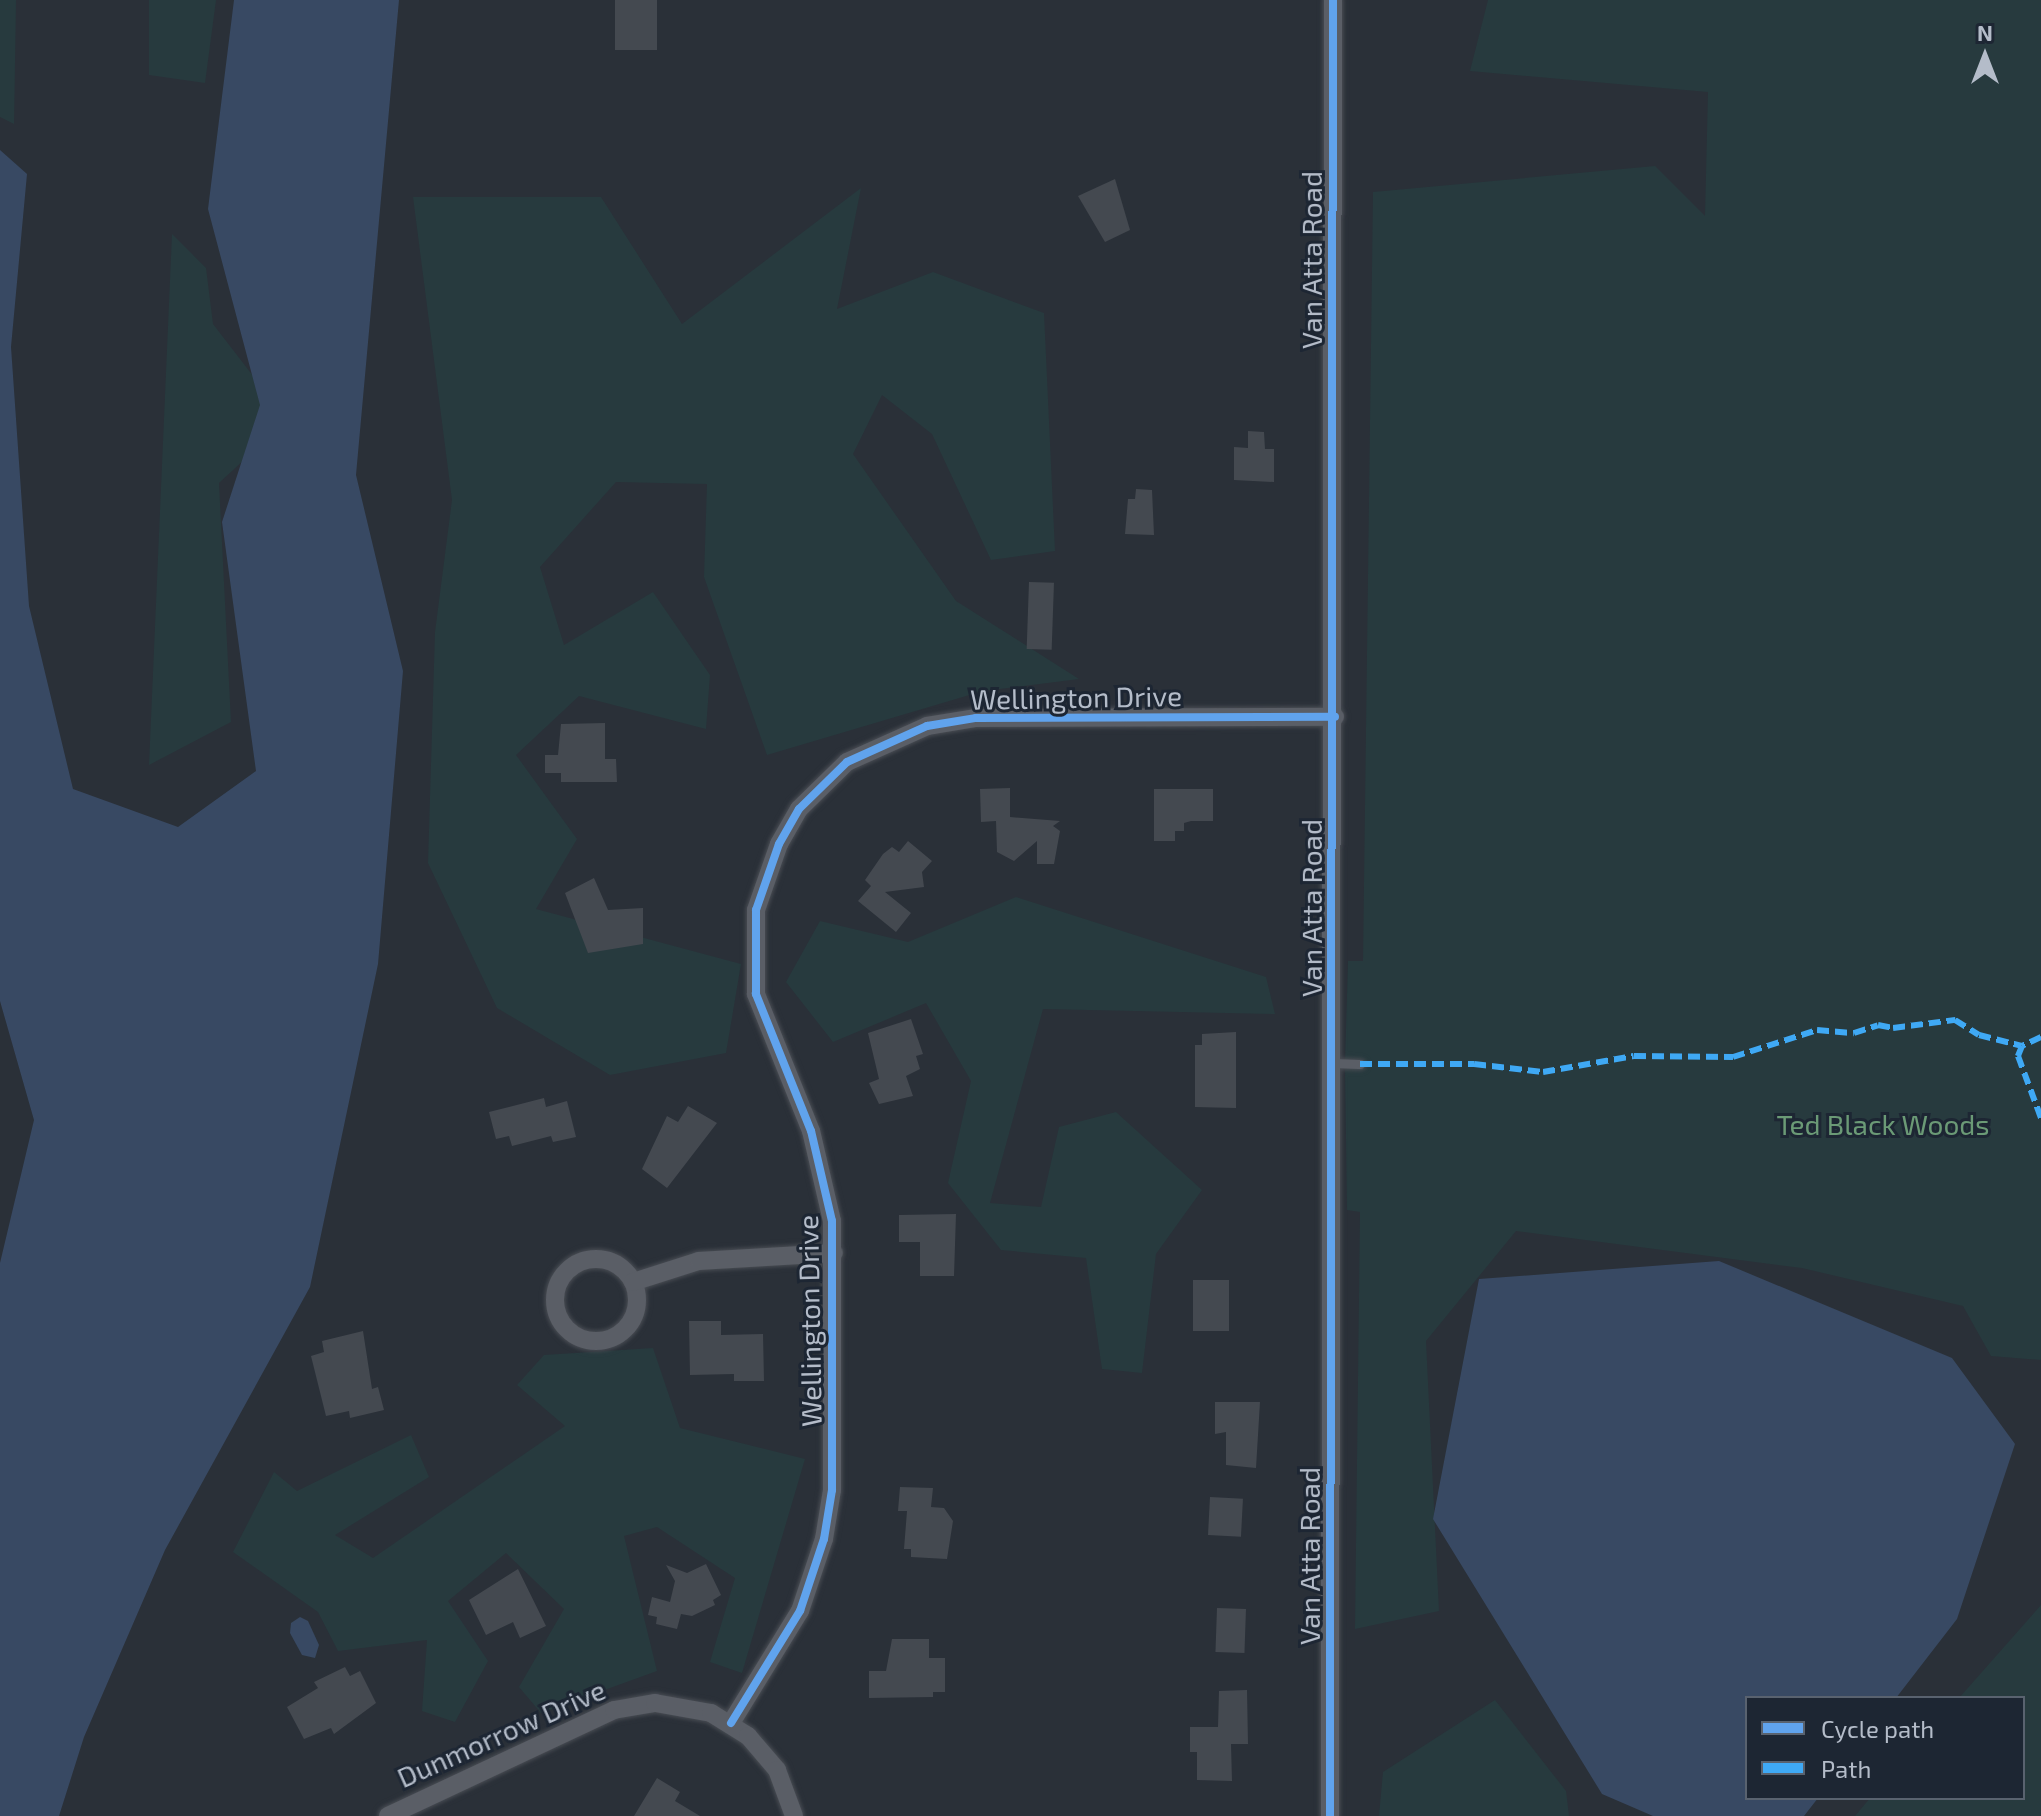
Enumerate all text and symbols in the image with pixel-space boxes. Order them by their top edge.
north arrow [1945,16,2025,96]
text: N [1977,19,1993,45]
street label: Van Atta Road [1294,171,1328,349]
street label: Wellington Drive [970,678,1182,716]
street label: Van Atta Road [1294,819,1328,997]
park label: Ted Black Woods [1776,1107,1990,1141]
street label: Wellington Drive [790,1215,828,1427]
street label: Van Atta Road [1292,1467,1326,1645]
street label: Dunmorrow Drive [391,1672,611,1794]
legend [1745,1696,2025,1800]
text: Cycle path [1821,1714,1934,1743]
text: Path [1821,1754,1871,1783]

